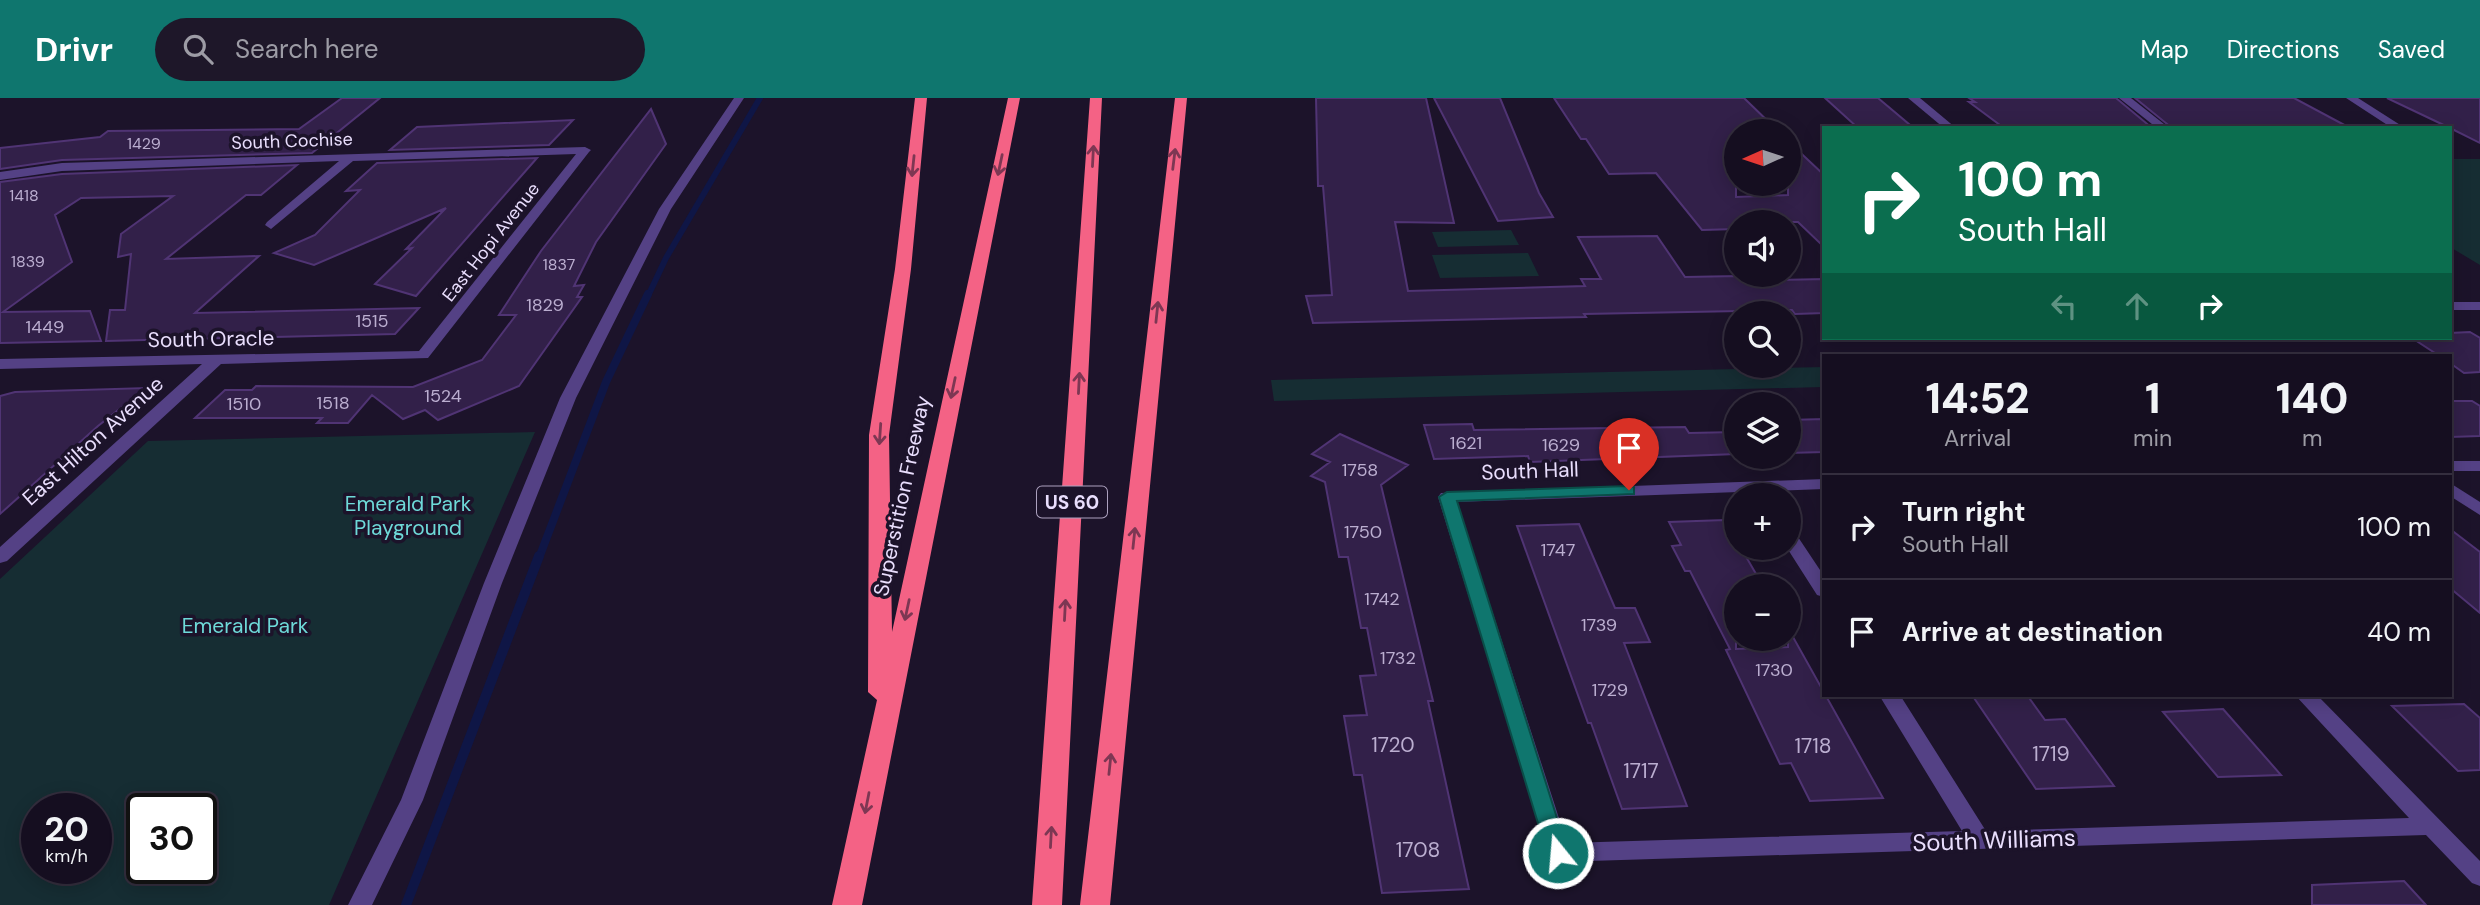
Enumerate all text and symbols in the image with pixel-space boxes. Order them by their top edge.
search box [155,18,645,81]
text: Drivr [35,28,113,71]
icon: search [179,30,217,68]
text: Search here [235,32,378,66]
text: Map [2141,34,2189,65]
text: Directions [2227,34,2340,65]
text: Saved [2378,34,2445,65]
north arrow [1724,119,1801,196]
map controls [1724,119,1801,651]
street label: South Cochise [231,127,353,155]
house number: 1429 [127,133,161,154]
one-way arrow [1086,144,1099,167]
text: 100 m [1958,147,2102,211]
one-way arrow [1168,148,1181,170]
one-way arrow [992,153,1006,176]
one-way arrow [907,154,920,177]
icon: right [1843,154,1934,245]
street label: East Hopi Avenue [437,178,545,306]
house number: 1418 [9,185,39,206]
text: South Hall [1958,209,2107,251]
button: sound [1724,210,1801,287]
house number: 1839 [11,251,45,272]
house number: 1837 [543,254,575,275]
icon: left [2045,287,2083,325]
icon: ahead [2118,287,2156,325]
icon: right [2191,287,2229,325]
house number: 1829 [526,293,564,317]
one-way arrow [1151,301,1164,323]
button: search [1724,301,1801,378]
house number: 1515 [355,309,389,333]
house number: 1449 [26,315,64,339]
street label: South Oracle [147,324,275,354]
street label: East Hilton Avenue [17,370,170,512]
text: 14:52 [1925,371,2030,426]
text: 1 [2145,371,2160,426]
text: 140 [2276,371,2348,426]
one-way arrow [1073,372,1086,394]
one-way arrow [946,376,959,398]
house number: 1524 [424,384,462,408]
house number: 1518 [316,391,350,415]
house number: 1510 [227,392,261,416]
button: layers [1724,392,1801,469]
street label: Superstition Freeway [867,393,937,599]
pin [1599,418,1659,490]
one-way arrow [873,422,886,445]
text: Arrival [1944,423,2011,453]
text: min [2133,423,2172,453]
text: m [2302,423,2322,453]
icon: arrive [1610,429,1648,467]
house number: 1621 [1450,431,1482,455]
house number: 1629 [1542,433,1580,457]
street label: South Hall [1481,455,1579,487]
house number: 1758 [1342,458,1378,482]
button: + [1724,483,1801,560]
road number: US 60 [1037,486,1107,518]
park label: Emerald Park Playground [345,490,472,542]
text: Turn right [1902,495,2026,529]
icon: right [1843,508,1881,546]
text: 100 m [2357,510,2431,544]
house number: 1750 [1344,520,1382,544]
one-way arrow [1127,527,1140,550]
text: South Hall [1902,529,2009,559]
house number: 1747 [1541,538,1575,562]
button: − [1724,574,1801,651]
house number: 1742 [1364,587,1400,611]
one-way arrow [899,598,913,621]
one-way arrow [1059,599,1072,622]
park label: Emerald Park [182,612,309,640]
house number: 1739 [1581,613,1617,637]
icon: arrive [1843,613,1881,651]
text: Arrive at destination [1902,615,2163,649]
text: 40 m [2367,615,2431,649]
house number: 1732 [1380,646,1416,670]
house number: 1730 [1755,658,1793,682]
house number: 1729 [1592,678,1628,702]
house number: 1720 [1371,731,1415,759]
house number: 1718 [1794,732,1832,760]
house number: 1719 [2032,740,2070,768]
one-way arrow [1104,753,1117,776]
house number: 1717 [1623,757,1659,785]
one-way arrow [860,791,874,814]
speed limit sign: 30 [126,793,217,884]
text: 20 [44,806,89,852]
position arrow [1521,816,1595,890]
street label: South Williams [1912,822,2076,858]
one-way arrow [1045,826,1058,849]
house number: 1708 [1396,836,1440,864]
text: km/h [45,844,88,868]

